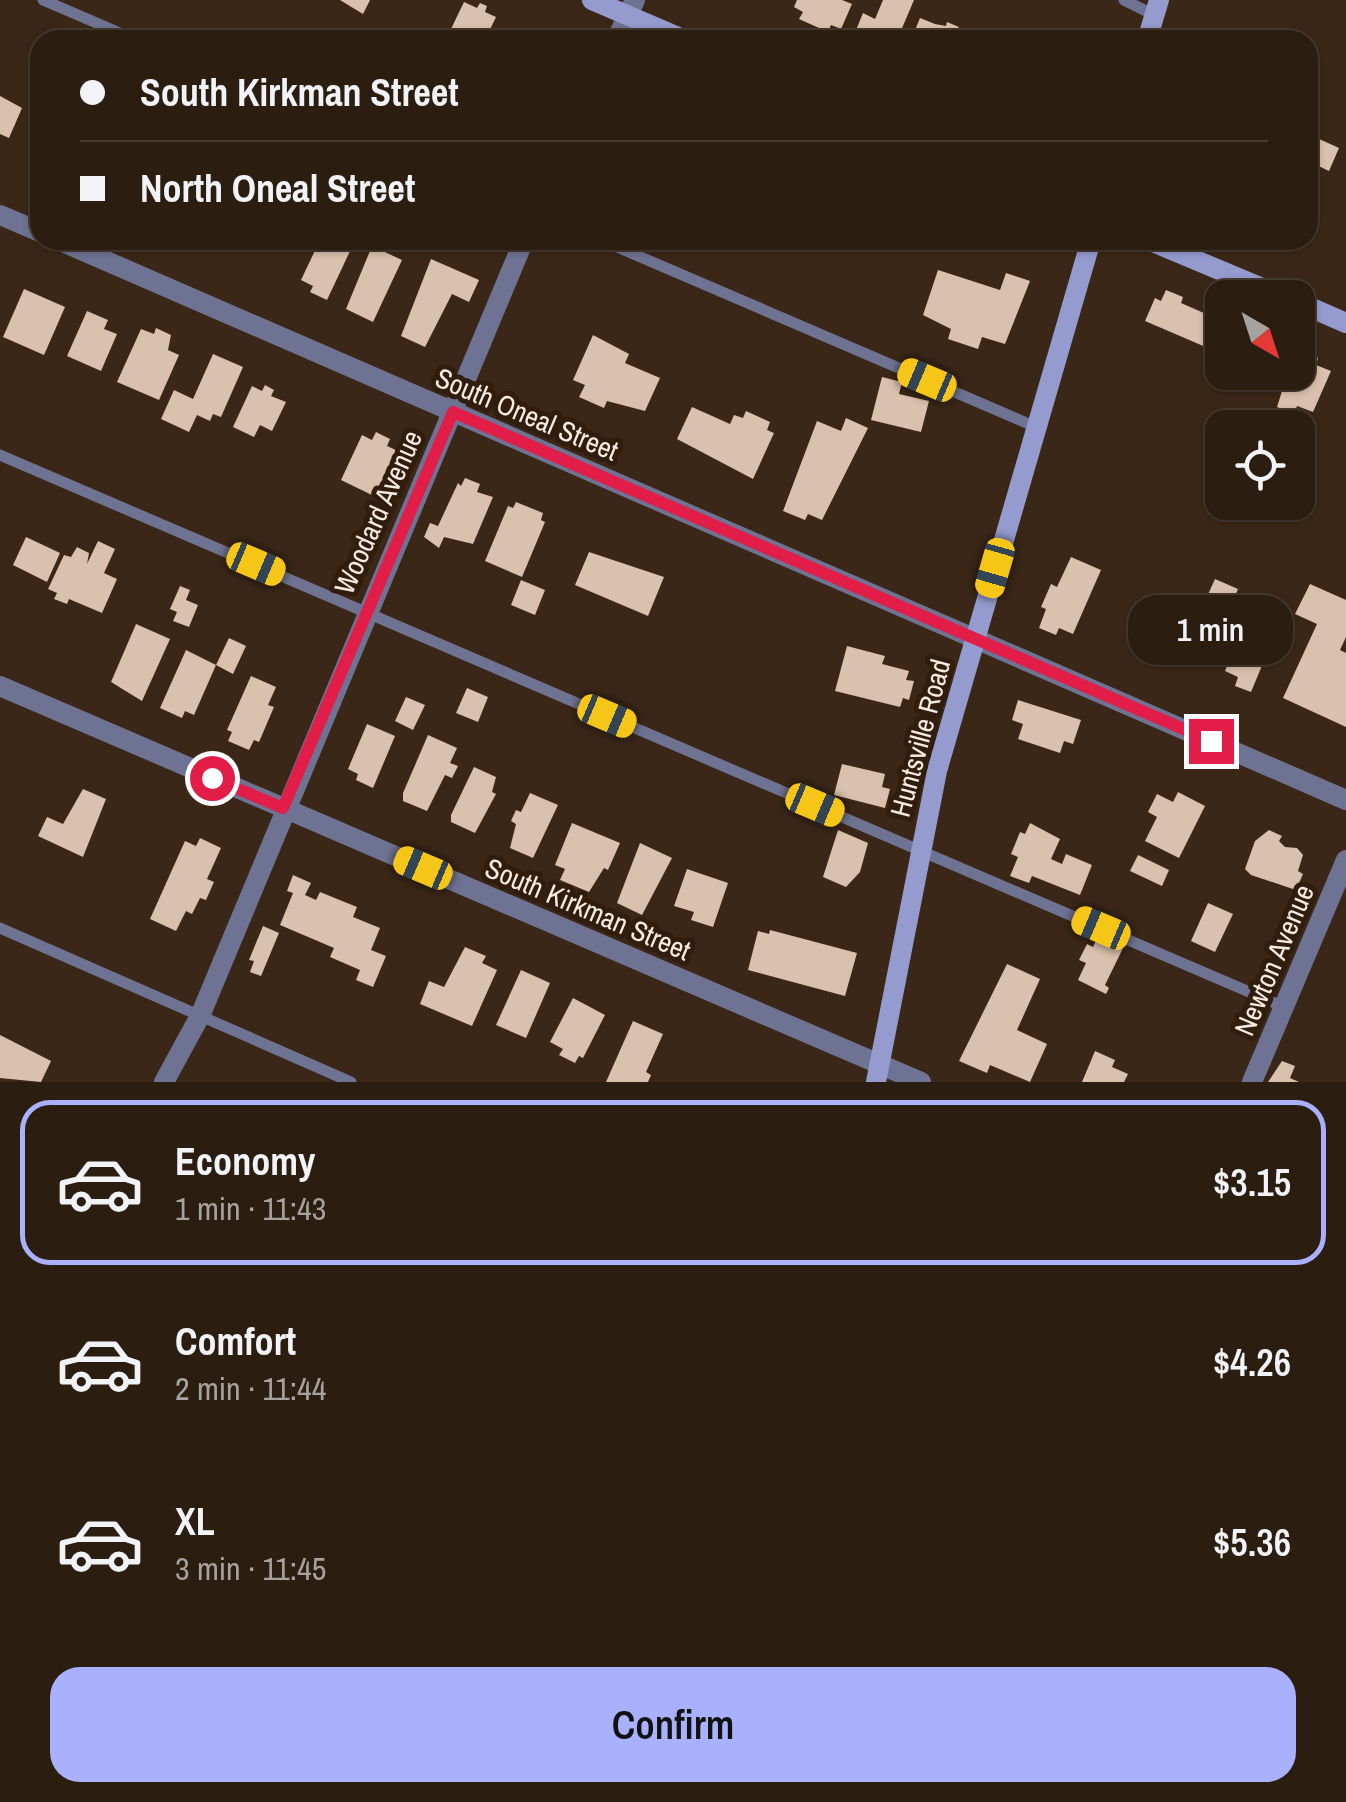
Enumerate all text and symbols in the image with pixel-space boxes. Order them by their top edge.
text: South Kirkman Street [140,67,459,118]
text: North Oneal Street [140,163,415,214]
north arrow [1205,280,1315,390]
map controls [1205,280,1315,520]
car [894,354,960,406]
street label: South Oneal Street [430,358,624,470]
button: locate [1205,410,1315,520]
street label: Woodard Avenue [325,424,431,600]
car [972,535,1018,601]
car [223,538,289,590]
callout: 1 min [1128,596,1294,666]
text: 1 min [1177,608,1244,651]
street label: Huntsville Road [881,655,959,821]
car [574,690,640,742]
route end [1189,719,1234,764]
route start [190,756,235,801]
car [782,779,848,831]
car [390,842,456,894]
street label: South Kirkman Street [480,849,696,969]
street label: Newton Avenue [1225,879,1323,1041]
car [1068,902,1134,954]
text: Economy [175,1136,315,1187]
icon: car [55,1138,145,1228]
text: $3.15 [1213,1157,1291,1208]
text: 1 min · 11:43 [175,1187,326,1230]
text: Comfort [175,1316,296,1367]
icon: car [55,1318,145,1408]
text: $4.26 [1213,1337,1291,1388]
text: 2 min · 11:44 [175,1367,326,1410]
text: XL [175,1496,215,1547]
icon: car [55,1498,145,1588]
text: $5.36 [1213,1517,1291,1568]
text: 3 min · 11:45 [175,1547,326,1590]
button: Confirm [50,1667,1296,1782]

